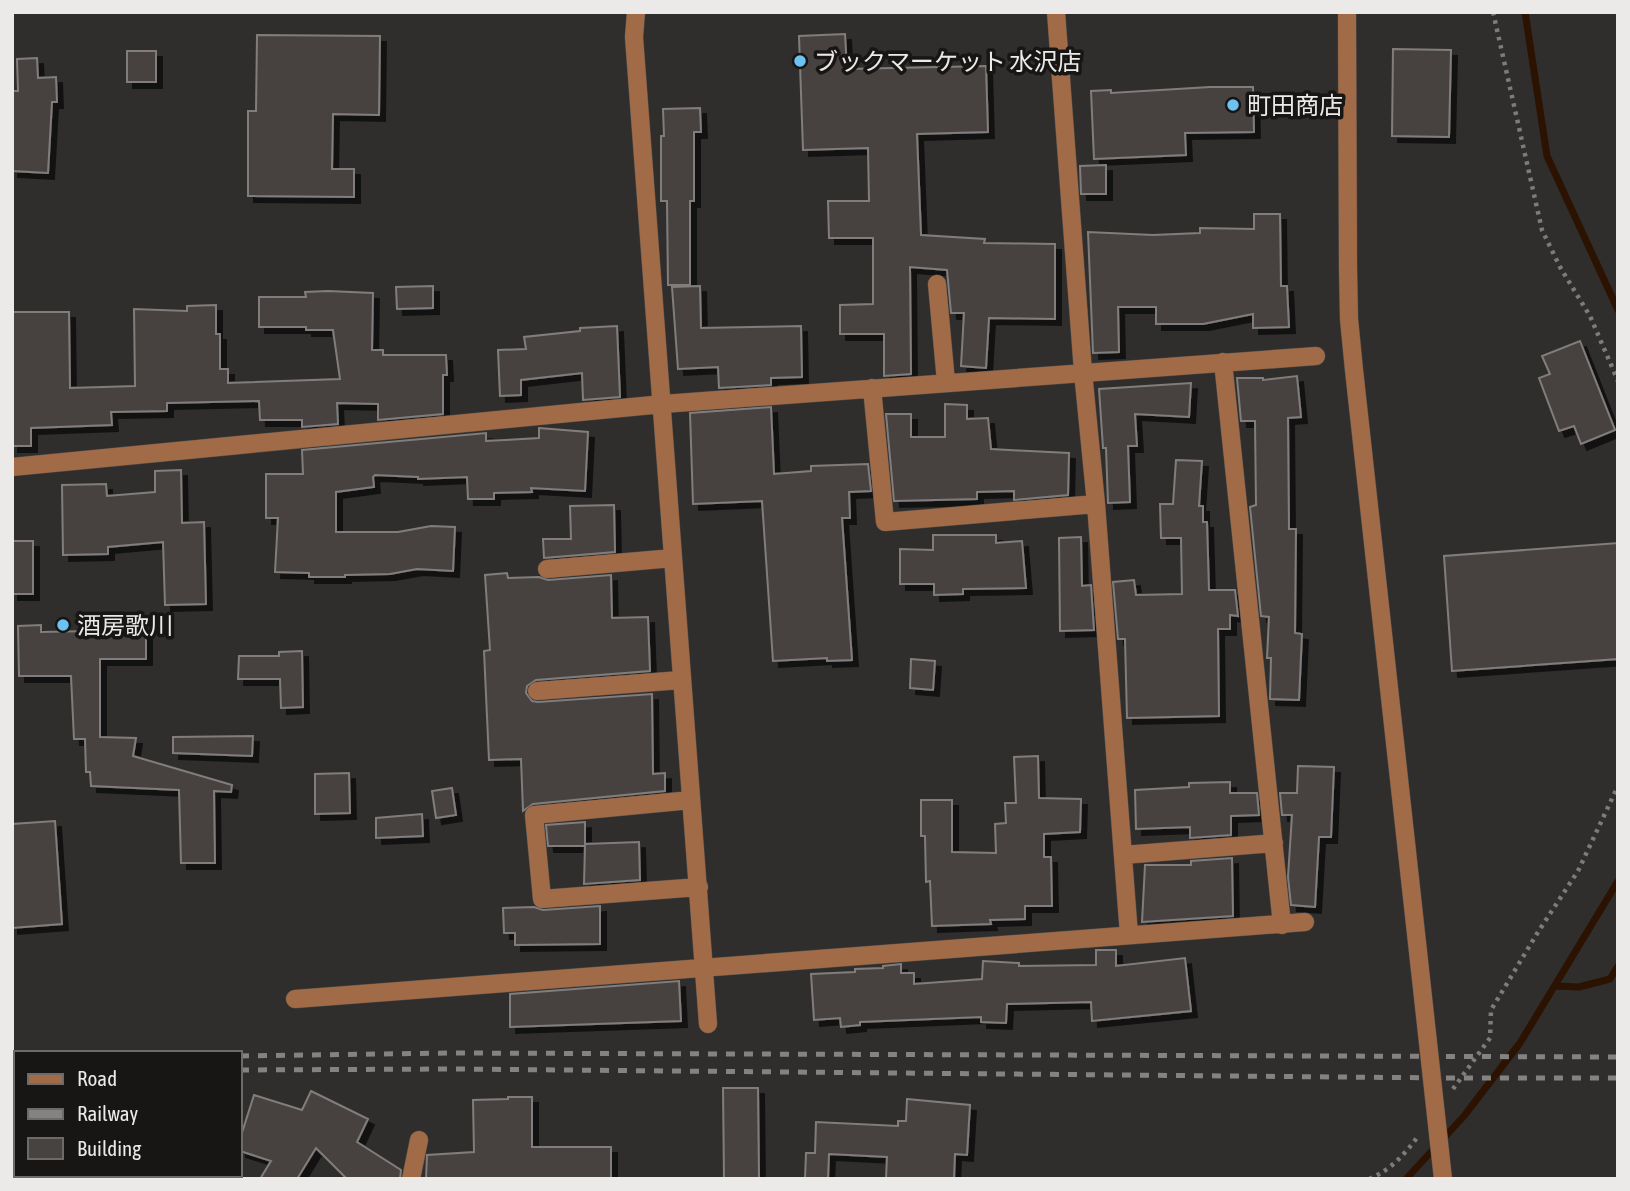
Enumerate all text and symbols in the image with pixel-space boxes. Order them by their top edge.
place label: ブックマーケット 水沢店 [814,48,1081,75]
marker: ブックマーケット 水沢店 [792,53,808,69]
place label: 町田商店 [1247,92,1343,119]
marker: 町田商店 [1225,97,1241,113]
place label: 酒房歌川 [77,612,173,639]
marker: 酒房歌川 [55,617,71,633]
legend [14,1051,242,1177]
text: Road [77,1066,117,1090]
text: Railway [77,1101,139,1125]
text: Building [77,1136,141,1160]

